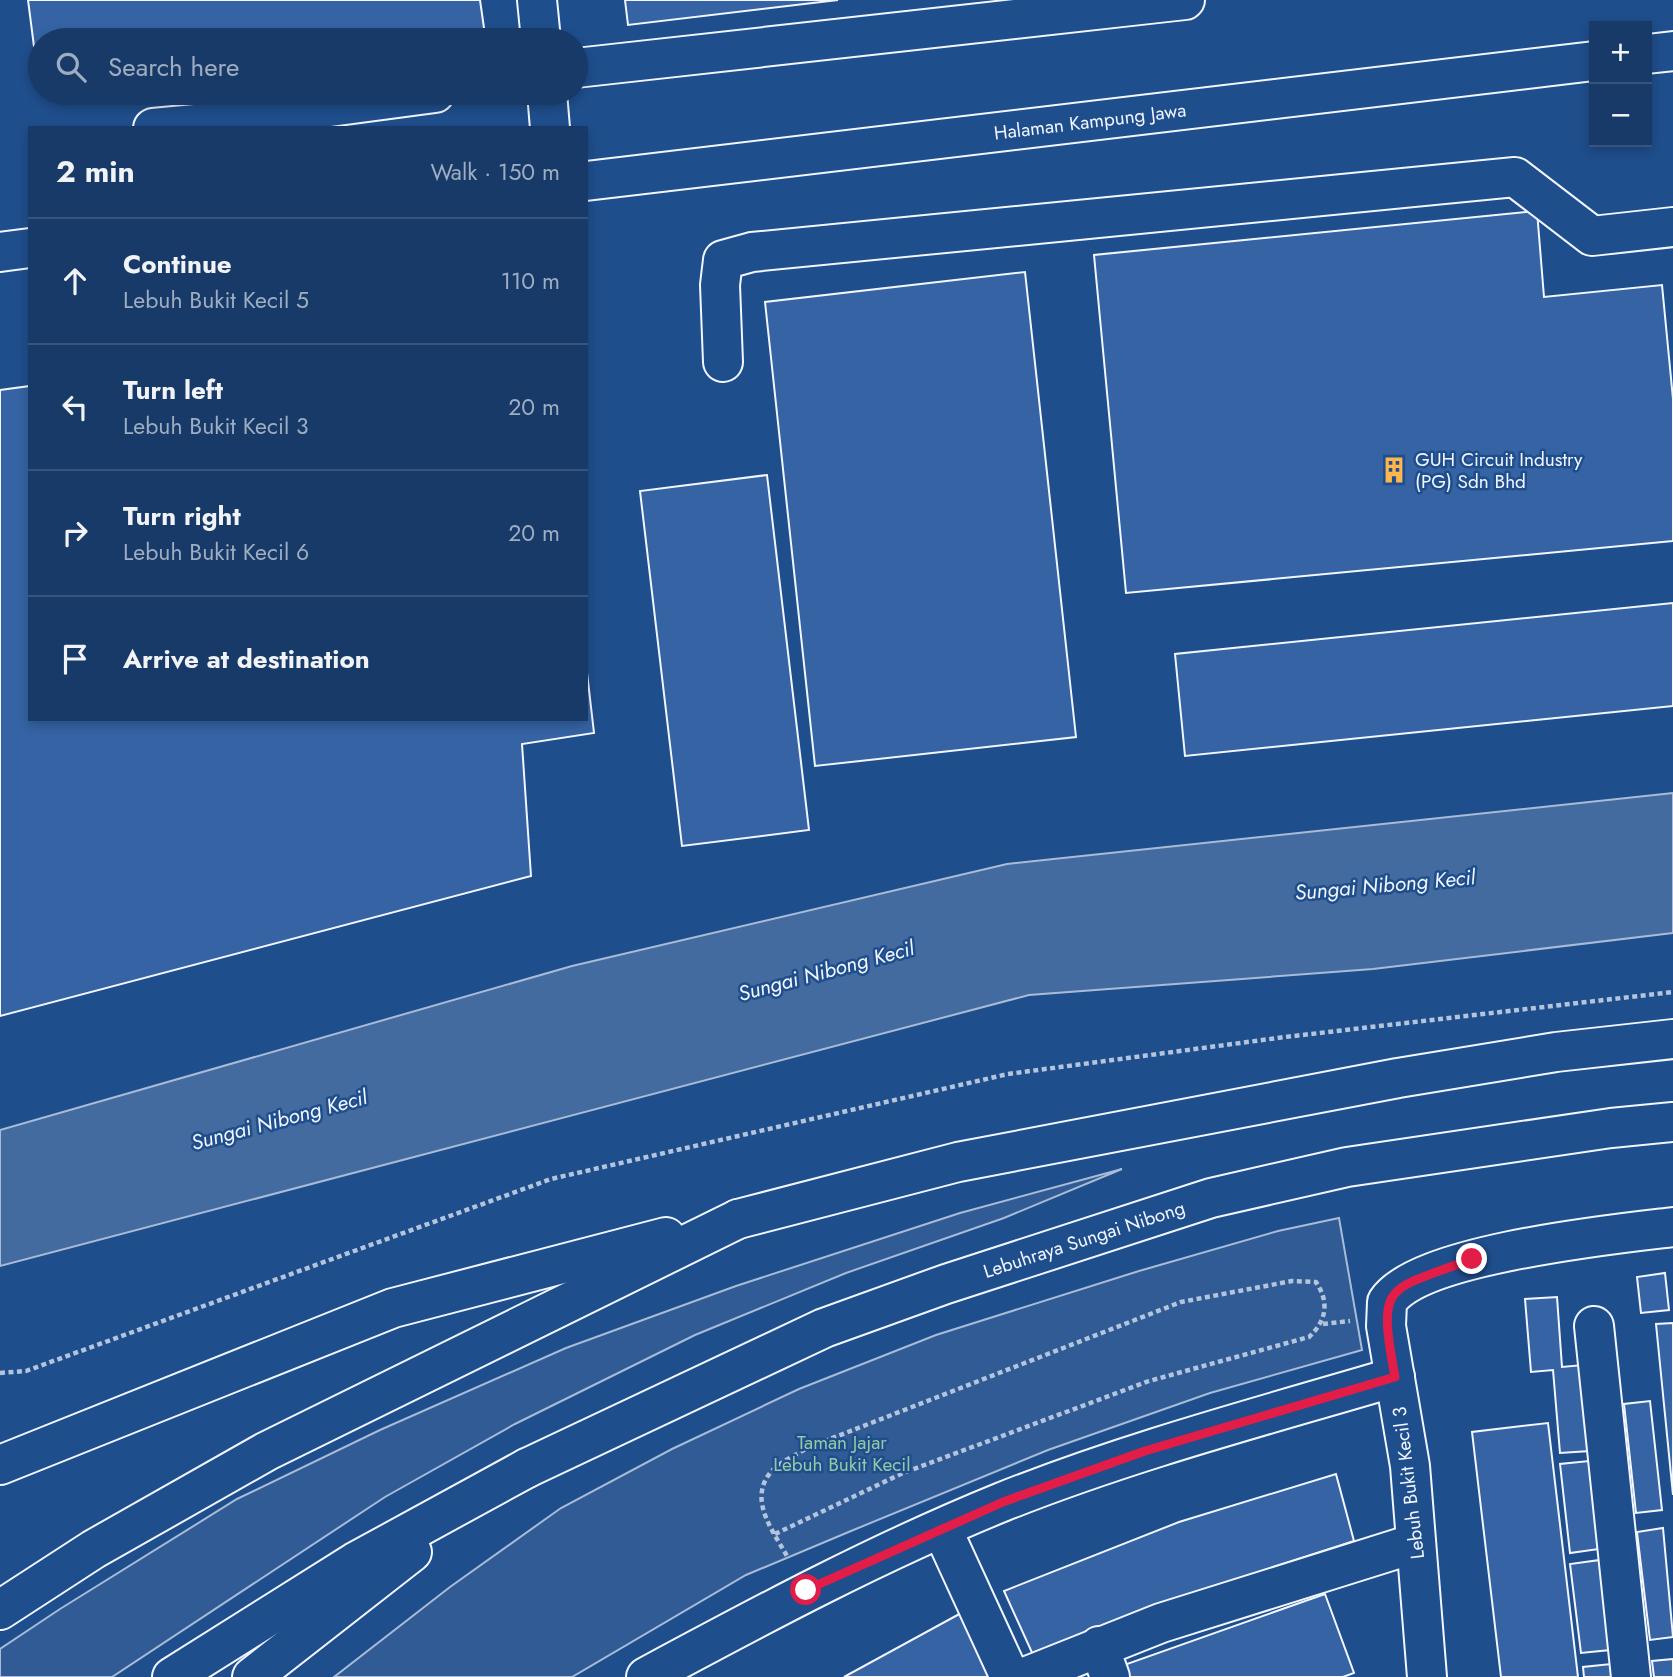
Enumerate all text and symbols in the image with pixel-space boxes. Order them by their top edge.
map controls [1589,21,1652,147]
button: + [1589,21,1652,84]
search box [28,28,588,105]
icon: search [52,48,90,86]
text: Search here [108,48,240,86]
button: − [1589,84,1652,147]
street label: Halaman Kampung Jawa [992,96,1188,147]
text: 2 min [56,150,135,193]
text: Walk · 150 m [430,155,560,189]
text: Continue [123,245,232,283]
icon: ahead [56,262,94,300]
text: 110 m [501,264,560,298]
text: Lebuh Bukit Kecil 5 [123,283,309,317]
text: Turn left [123,371,223,409]
icon: left [56,388,94,426]
text: 20 m [508,390,560,424]
text: Lebuh Bukit Kecil 3 [123,409,309,443]
place label: GUH Circuit Industry (PG) Sdn Bhd [1415,446,1583,495]
building icon: GUH Circuit Industry (PG) Sdn Bhd [1379,455,1409,485]
text: Turn right [123,497,241,535]
icon: right [56,514,94,552]
text: 20 m [508,516,560,550]
text: Lebuh Bukit Kecil 6 [123,535,309,569]
icon: arrive [56,640,94,678]
text: Arrive at destination [123,640,370,678]
water label: Sungai Nibong Kecil [1294,862,1478,908]
water label: Sungai Nibong Kecil [735,933,919,1009]
water label: Sungai Nibong Kecil [188,1082,372,1158]
street label: Lebuhraya Sungai Nibong [980,1194,1188,1285]
route end [1456,1243,1487,1274]
street label: Lebuh Bukit Kecil 3 [1386,1405,1431,1561]
park label: Taman Jajar Lebuh Bukit Kecil [773,1429,911,1478]
route start [790,1574,821,1605]

